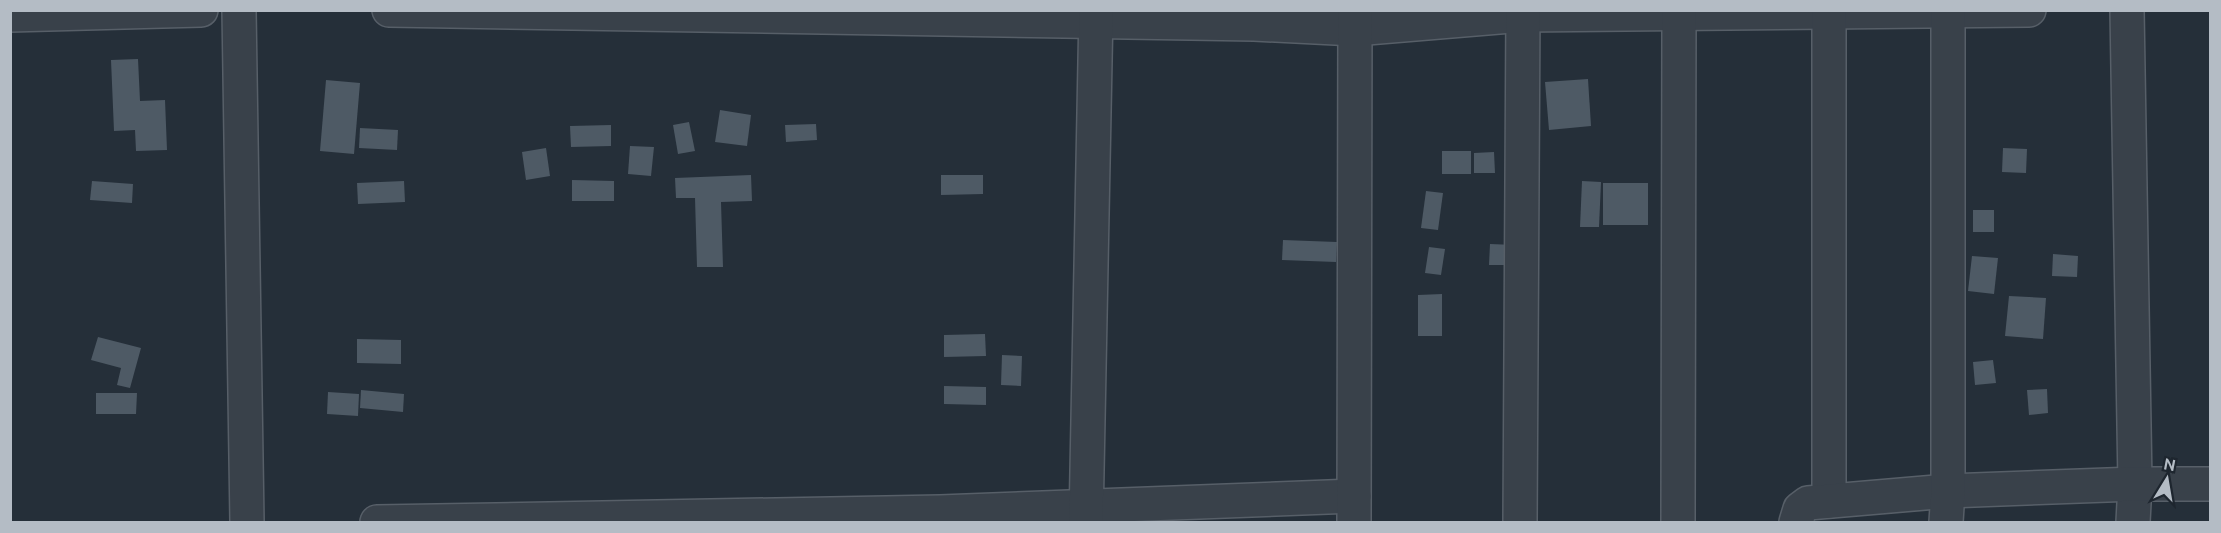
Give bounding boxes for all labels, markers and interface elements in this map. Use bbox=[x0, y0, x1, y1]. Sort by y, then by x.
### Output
north arrow bbox=[2137, 449, 2197, 509]
text: N bbox=[2162, 454, 2177, 474]

